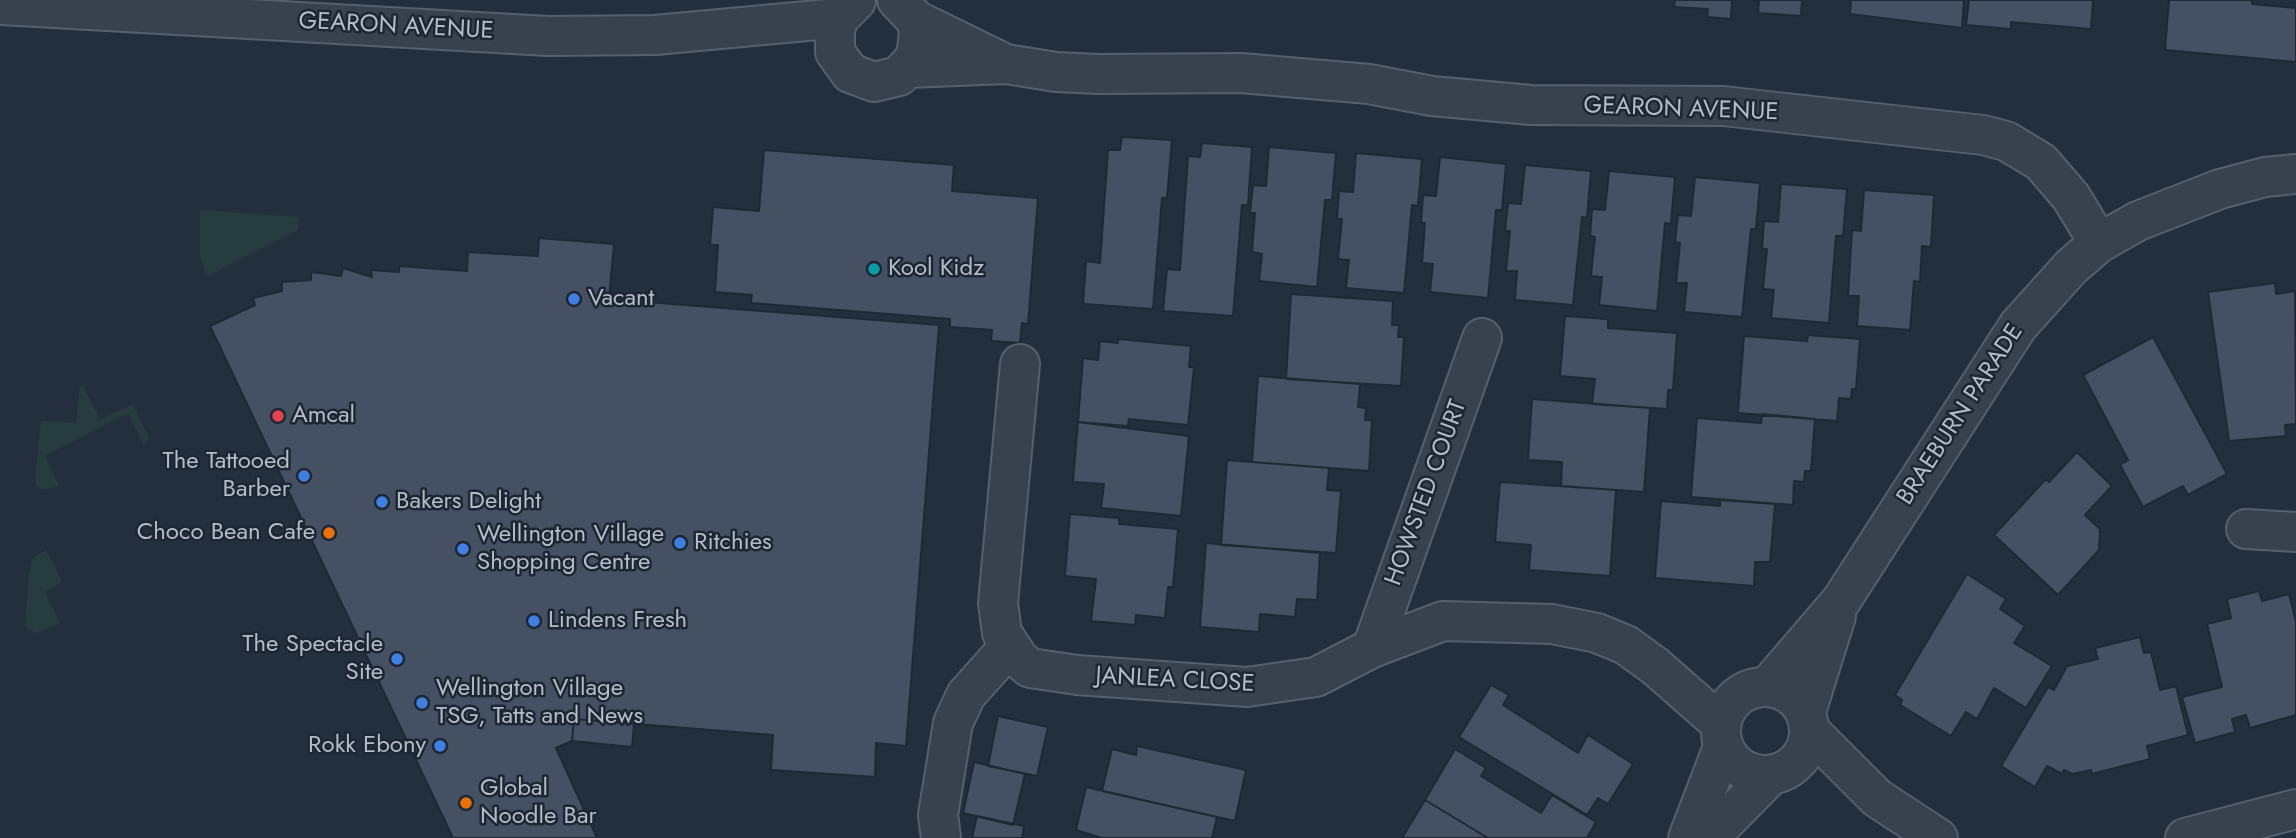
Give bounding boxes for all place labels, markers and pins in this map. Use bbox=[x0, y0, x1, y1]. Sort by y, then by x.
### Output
place label: Kool Kidz bbox=[888, 255, 984, 283]
marker: Kool Kidz bbox=[866, 261, 882, 277]
place label: Vacant bbox=[588, 285, 654, 313]
marker: Vacant bbox=[566, 291, 582, 307]
place label: Amcal bbox=[292, 402, 355, 430]
marker: Amcal bbox=[270, 408, 286, 424]
place label: The Tattooed Barber bbox=[163, 448, 290, 504]
marker: The Tattooed Barber bbox=[296, 468, 312, 484]
place label: Bakers Delight bbox=[396, 488, 541, 516]
marker: Bakers Delight bbox=[374, 494, 390, 510]
place label: Choco Bean Cafe bbox=[137, 519, 315, 547]
place label: Wellington Village Shopping Centre bbox=[477, 521, 664, 577]
marker: Choco Bean Cafe bbox=[321, 525, 337, 541]
place label: Ritchies bbox=[694, 529, 772, 557]
marker: Ritchies bbox=[672, 535, 688, 551]
marker: Wellington Village Shopping Centre bbox=[455, 541, 471, 557]
place label: Lindens Fresh bbox=[548, 607, 687, 635]
marker: Lindens Fresh bbox=[526, 613, 542, 629]
place label: The Spectacle Site bbox=[242, 631, 383, 687]
marker: The Spectacle Site bbox=[389, 651, 405, 667]
place label: Wellington Village TSG, Tatts and News bbox=[436, 675, 643, 731]
marker: Wellington Village TSG, Tatts and News bbox=[414, 695, 430, 711]
place label: Rokk Ebony bbox=[308, 732, 426, 760]
marker: Rokk Ebony bbox=[432, 738, 448, 754]
place label: Global Noodle Bar bbox=[480, 775, 597, 831]
marker: Global Noodle Bar bbox=[458, 795, 474, 811]

